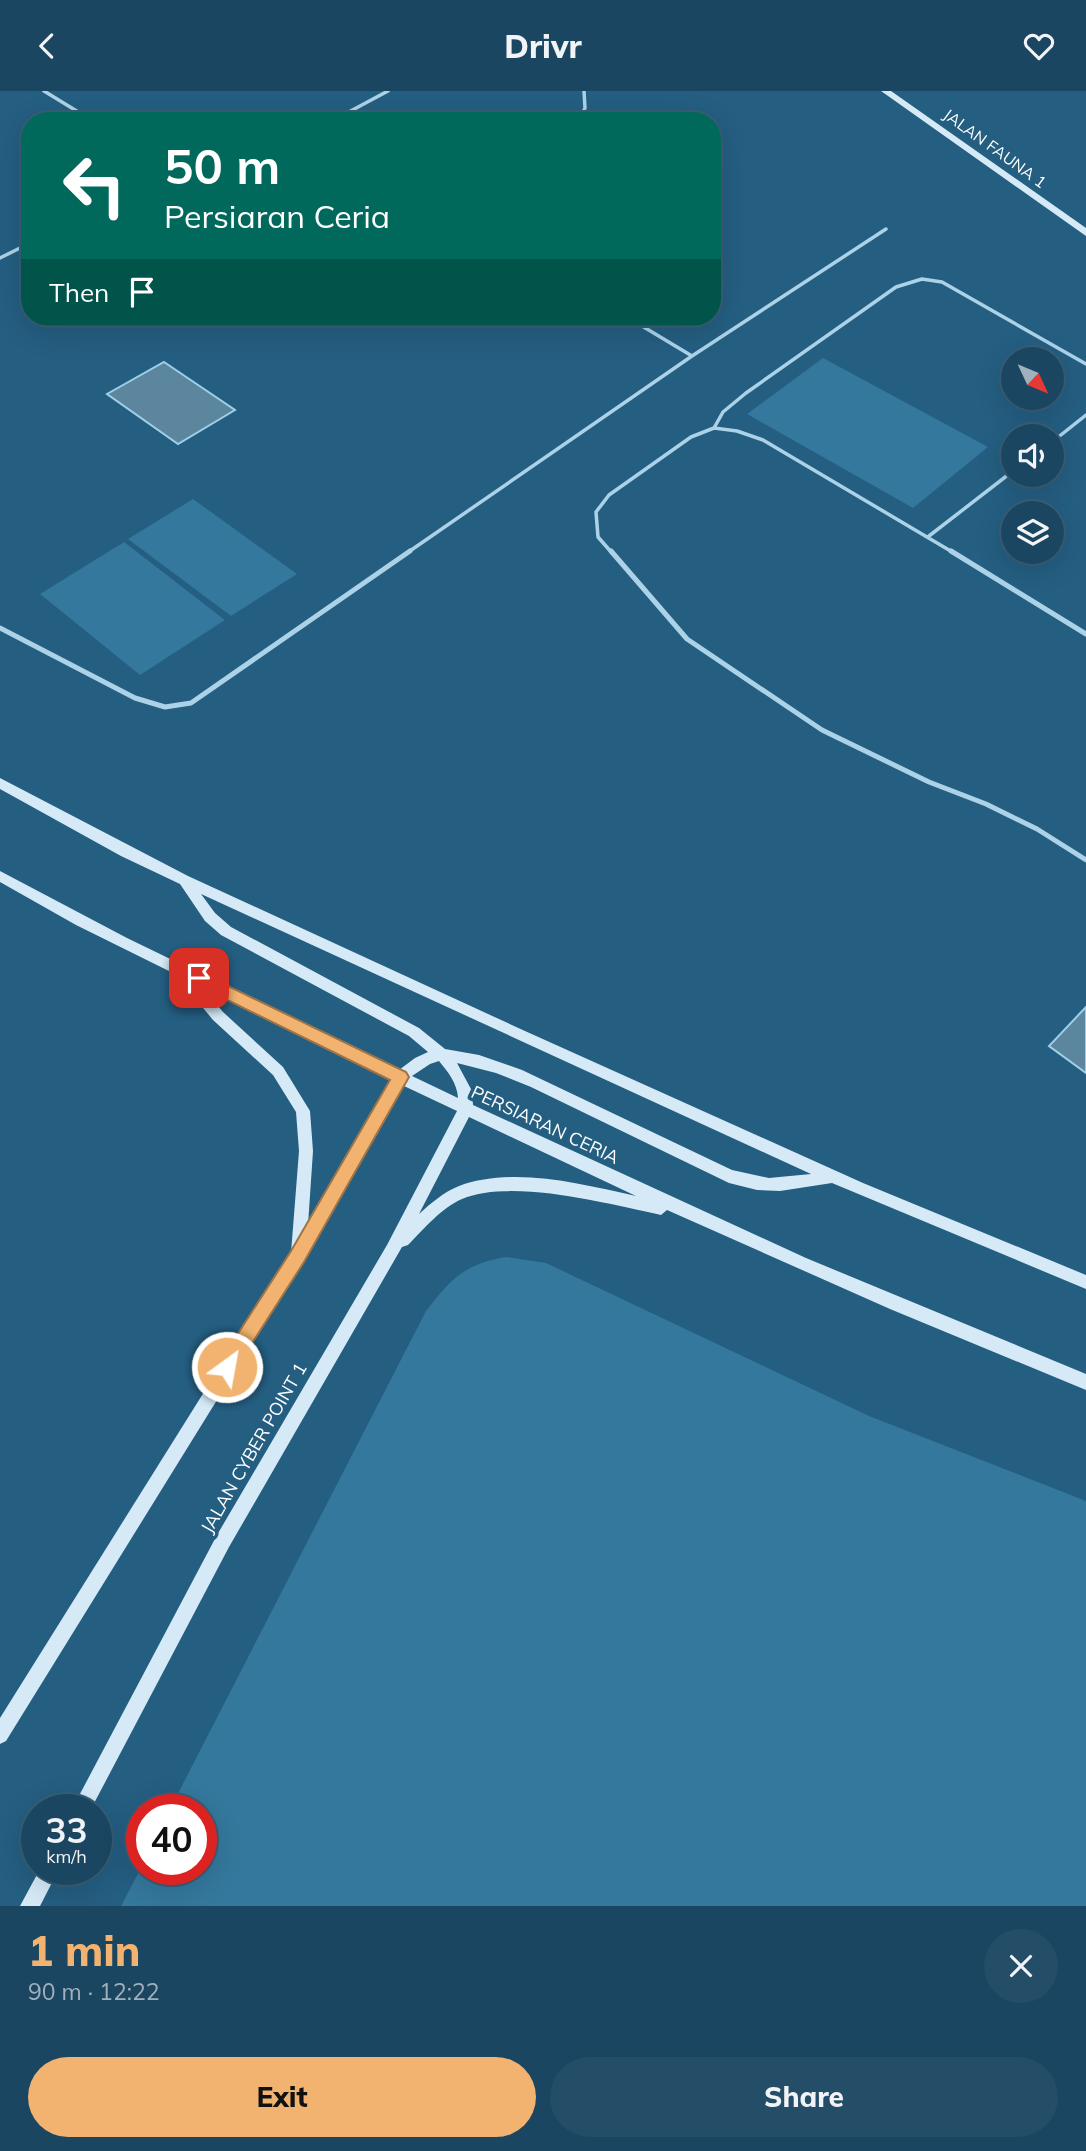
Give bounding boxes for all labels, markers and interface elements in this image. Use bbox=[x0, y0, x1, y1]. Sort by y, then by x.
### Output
text: Drivr bbox=[504, 26, 582, 66]
icon: back bbox=[28, 27, 66, 65]
icon: heart bbox=[1020, 27, 1058, 65]
street label: JALAN FAUNA 1 bbox=[940, 104, 1050, 192]
text: 50 m bbox=[164, 135, 280, 196]
icon: left bbox=[49, 140, 140, 231]
text: Persiaran Ceria bbox=[164, 196, 390, 236]
icon: arrive bbox=[123, 273, 161, 311]
text: Then bbox=[49, 276, 109, 309]
north arrow bbox=[1001, 347, 1064, 409]
map controls bbox=[1001, 347, 1064, 564]
button: sound bbox=[1001, 424, 1064, 487]
button: layers bbox=[1001, 501, 1064, 564]
pin bbox=[169, 948, 229, 1008]
icon: arrive bbox=[180, 959, 218, 997]
street label: PERSIARAN CERIA bbox=[468, 1080, 623, 1169]
position arrow bbox=[190, 1330, 264, 1404]
street label: JALAN CYBER POINT 1 bbox=[195, 1358, 312, 1537]
speed limit sign: 40 bbox=[126, 1794, 217, 1885]
text: 33 bbox=[45, 1808, 88, 1852]
text: km/h bbox=[46, 1845, 87, 1868]
text: 1 min bbox=[28, 1924, 141, 1977]
button: close bbox=[984, 1929, 1058, 2003]
text: 90 m · 12:22 bbox=[28, 1977, 160, 2006]
button: Exit bbox=[28, 2057, 536, 2137]
button: Share bbox=[550, 2057, 1058, 2137]

